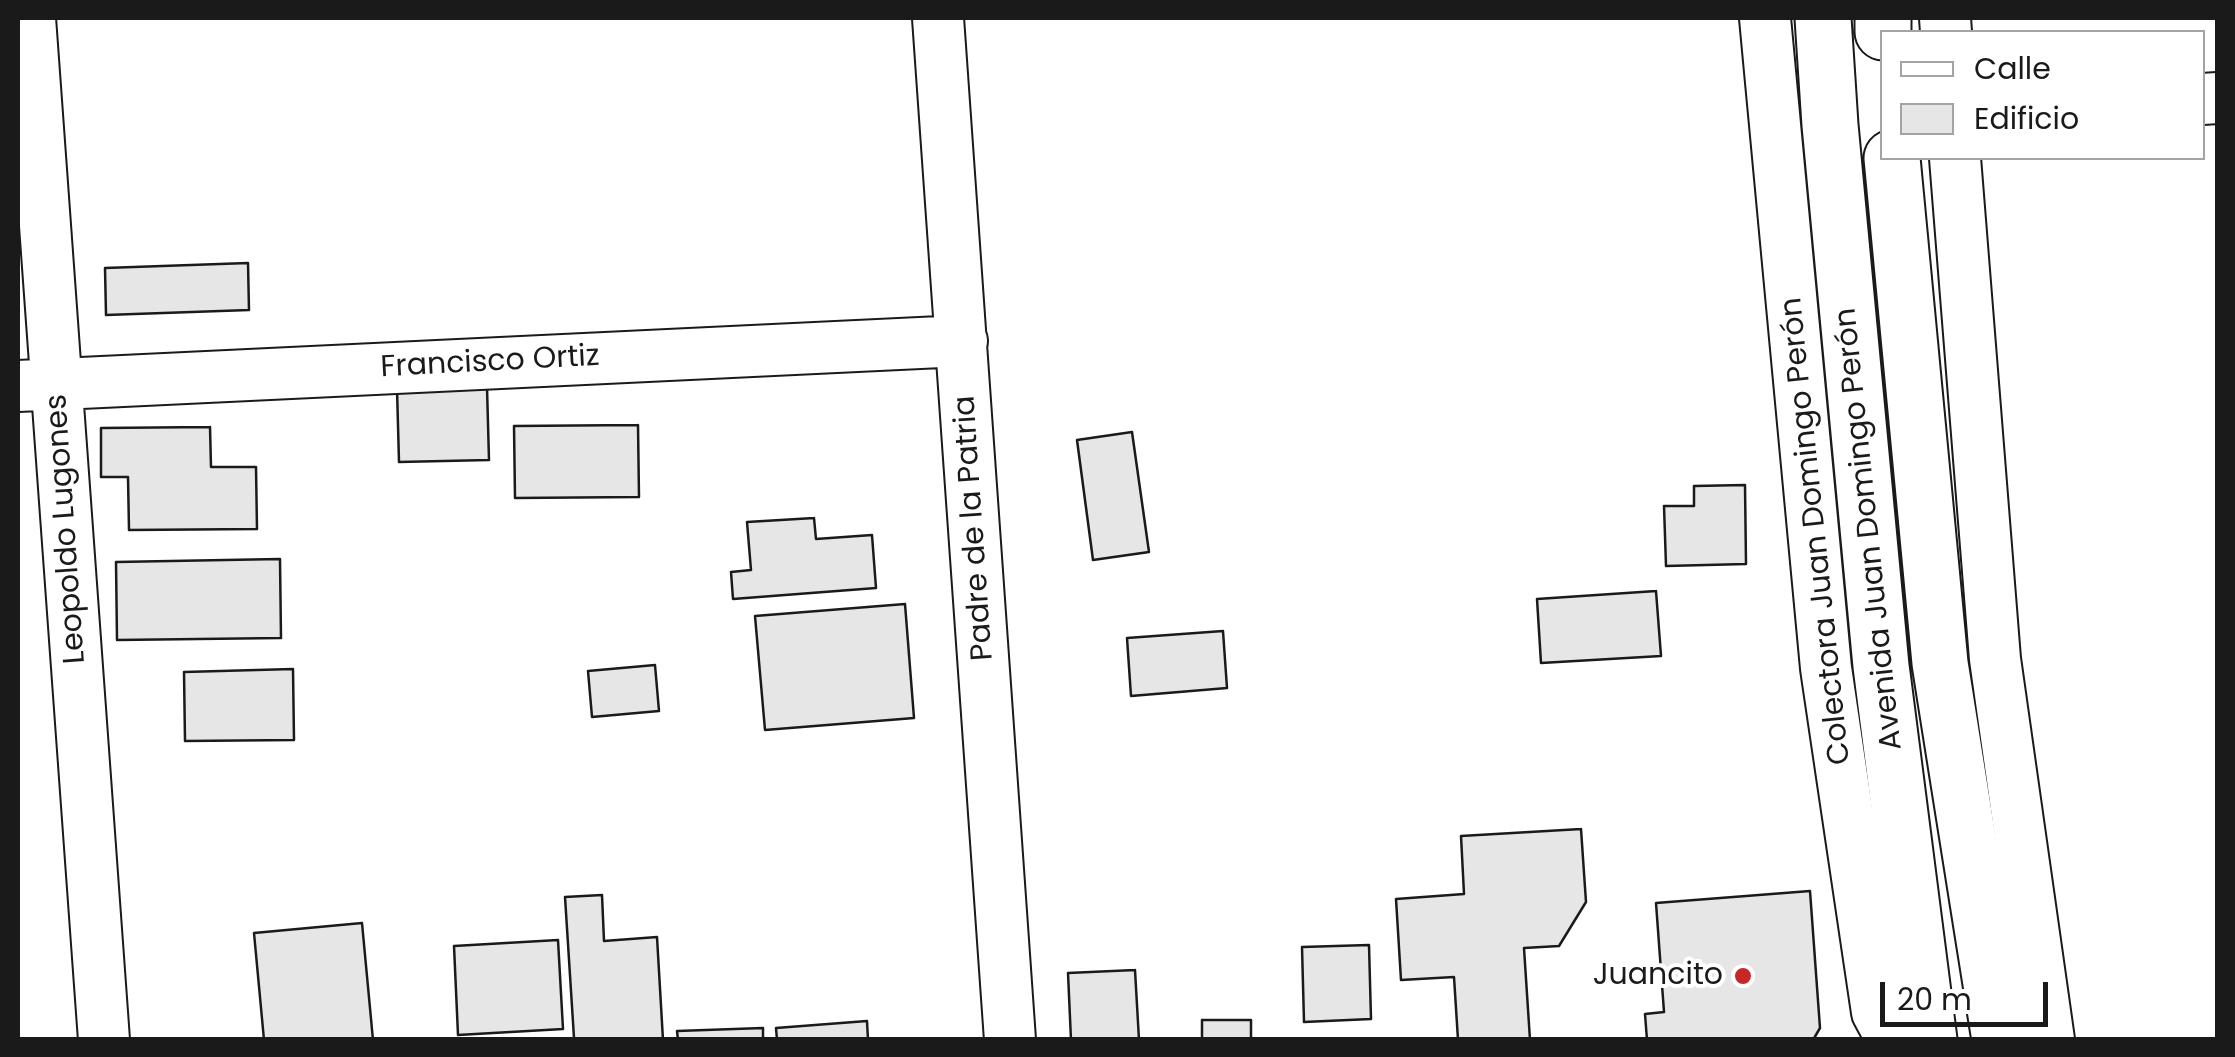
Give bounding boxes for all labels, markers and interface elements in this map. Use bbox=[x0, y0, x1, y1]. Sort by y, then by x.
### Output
legend bbox=[1880, 30, 2205, 160]
text: Calle bbox=[1974, 47, 2051, 90]
text: Edificio bbox=[1974, 97, 2079, 140]
street label: Colectora Juan Domingo Perón bbox=[1775, 296, 1859, 766]
street label: Avenida Juan Domingo Perón bbox=[1829, 306, 1911, 752]
street label: Francisco Ortiz bbox=[380, 339, 600, 387]
street label: Leopoldo Lugones bbox=[40, 393, 94, 665]
street label: Padre de la Patria bbox=[948, 394, 1002, 662]
place label: Juancito bbox=[1593, 958, 1723, 994]
scale bar bbox=[1885, 962, 2052, 1024]
marker: Juancito bbox=[1732, 965, 1754, 987]
text: 20 m bbox=[1897, 978, 1972, 1021]

